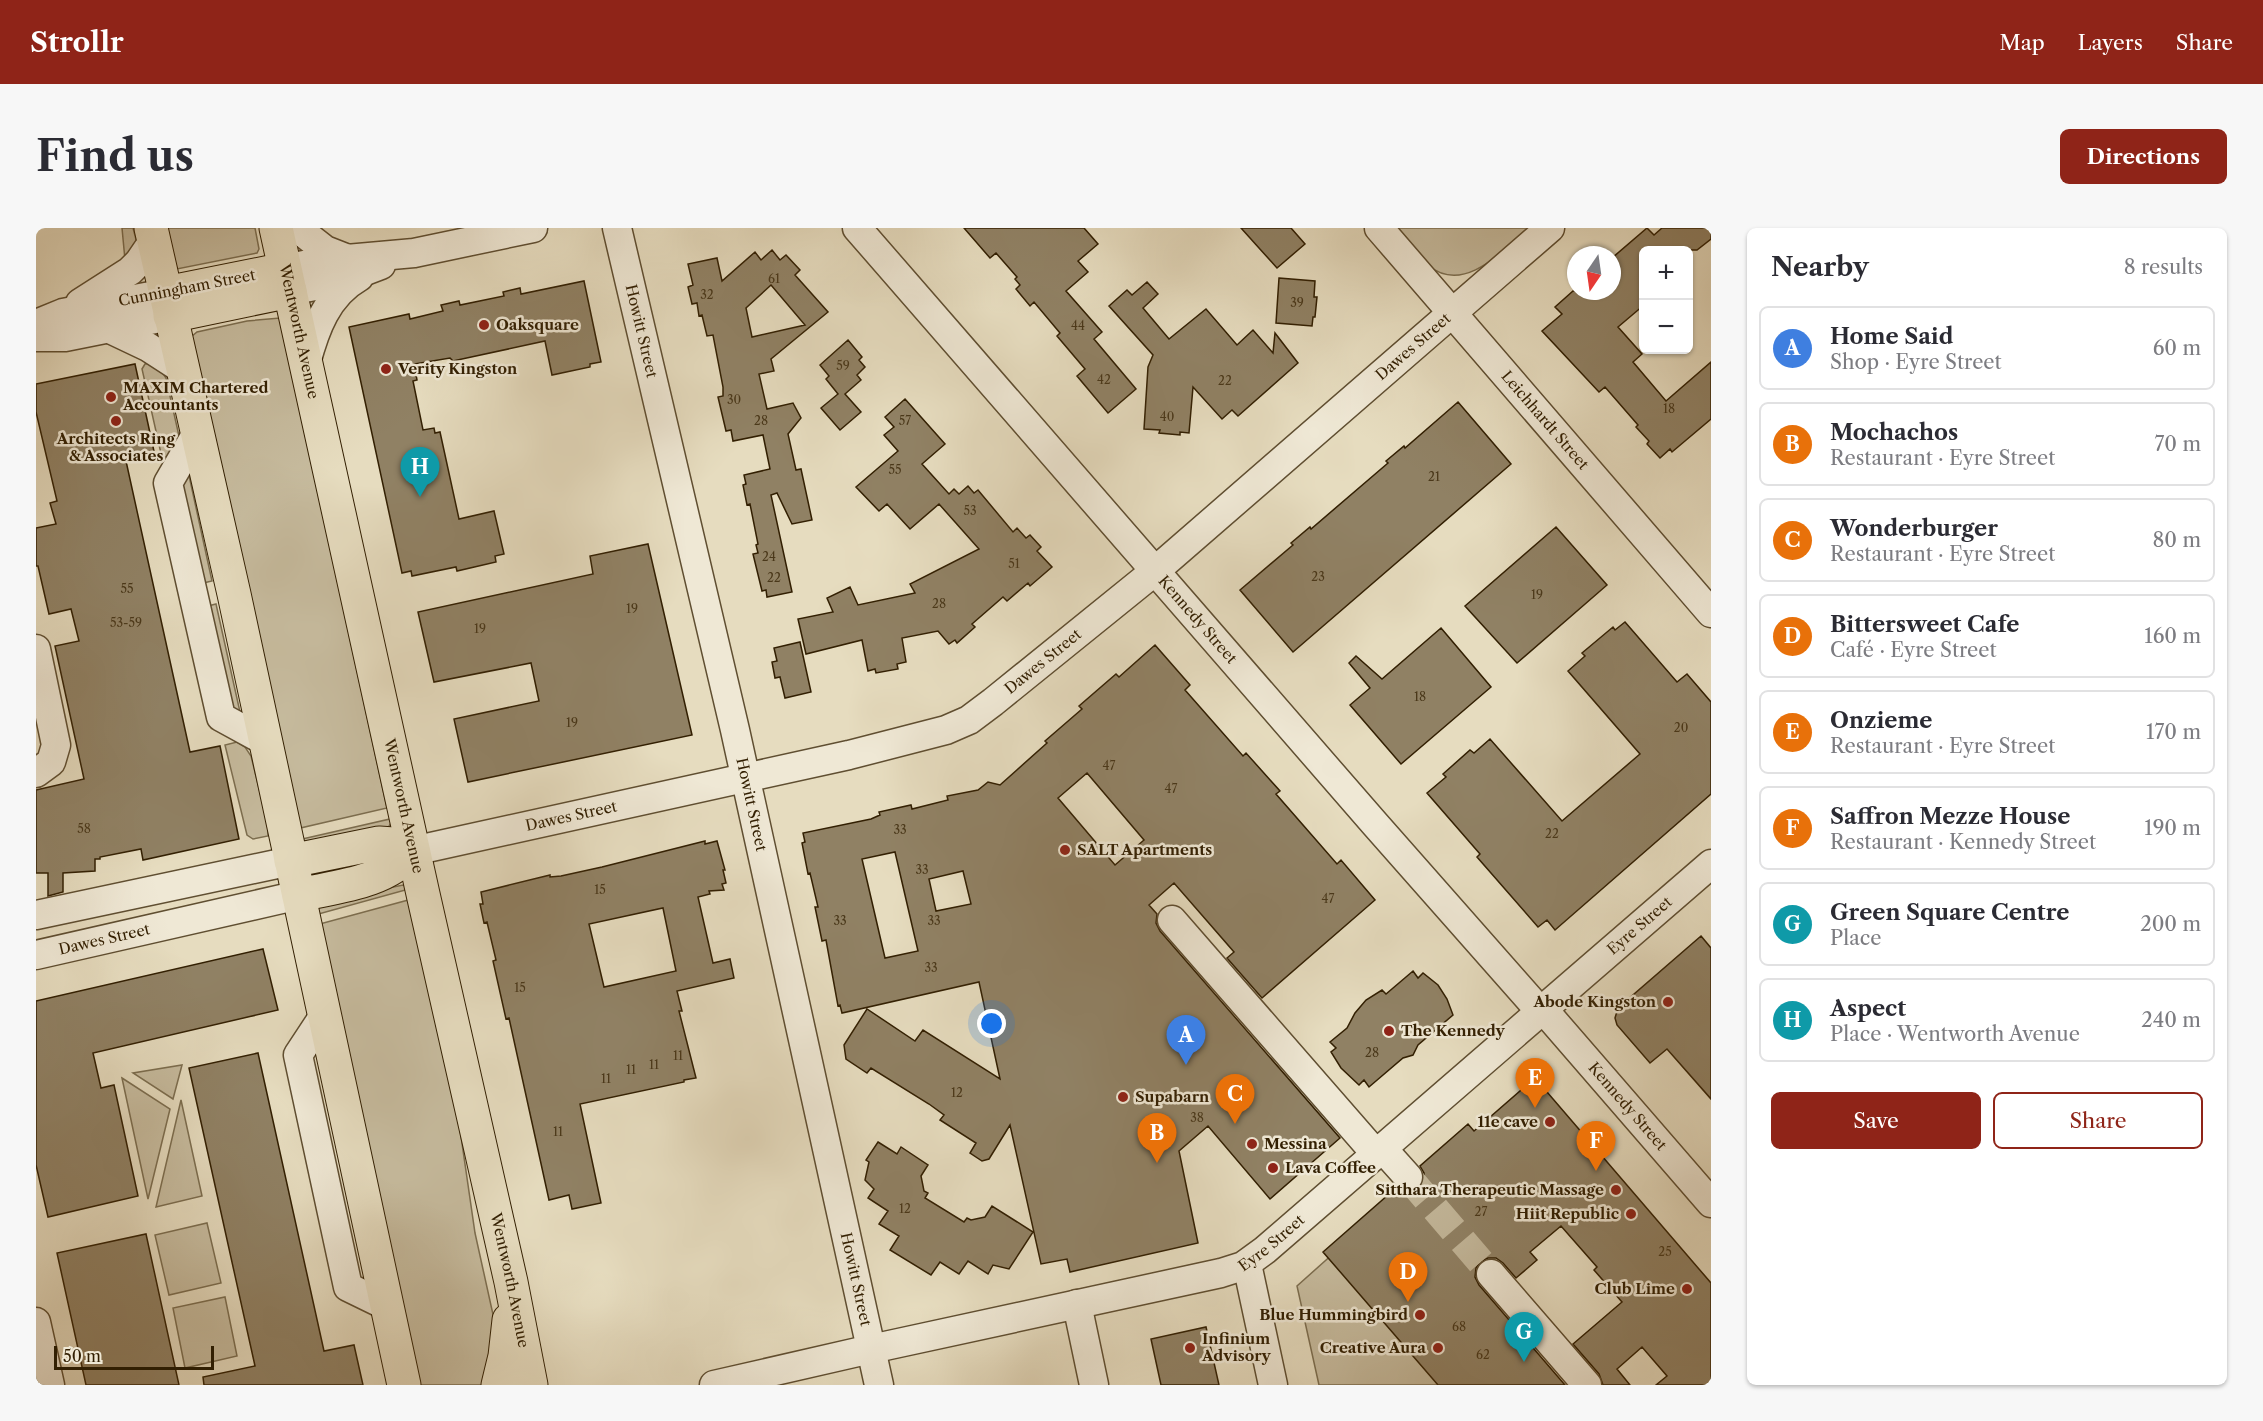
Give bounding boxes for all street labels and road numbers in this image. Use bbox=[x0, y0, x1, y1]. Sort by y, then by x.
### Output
street label: Wentworth Avenue bbox=[275, 261, 323, 400]
street label: Cunningham Street bbox=[117, 265, 258, 310]
street label: Howitt Street bbox=[622, 282, 662, 380]
street label: Dawes Street bbox=[1371, 308, 1455, 384]
street label: Leichhardt Street bbox=[1497, 367, 1594, 474]
street label: Kennedy Street bbox=[1154, 572, 1242, 668]
street label: Dawes Street bbox=[1000, 624, 1085, 698]
street label: Wentworth Avenue bbox=[380, 736, 428, 875]
street label: Howitt Street bbox=[732, 756, 772, 854]
street label: Dawes Street bbox=[524, 796, 619, 835]
street label: Eyre Street bbox=[1603, 892, 1676, 959]
street label: Dawes Street bbox=[57, 919, 152, 959]
street label: Kennedy Street bbox=[1585, 1058, 1672, 1155]
street label: Wentworth Avenue bbox=[486, 1210, 534, 1349]
street label: Eyre Street bbox=[1235, 1210, 1309, 1275]
street label: Howitt Street bbox=[837, 1230, 876, 1328]

